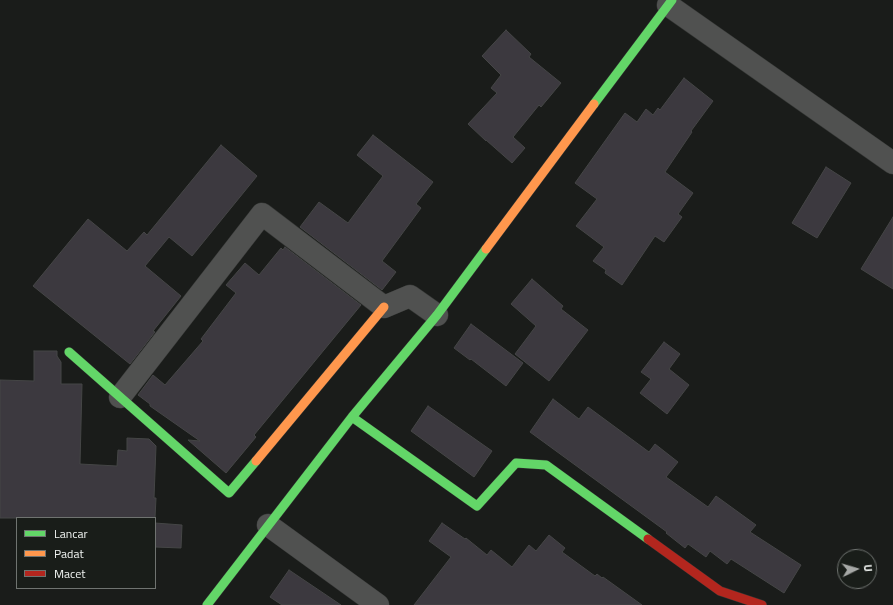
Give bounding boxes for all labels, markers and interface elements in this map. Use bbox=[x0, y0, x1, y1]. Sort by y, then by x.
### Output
legend bbox=[16, 517, 156, 589]
text: Lancar bbox=[54, 524, 88, 543]
text: Padat bbox=[54, 544, 84, 563]
north arrow bbox=[837, 549, 877, 589]
text: Macet bbox=[54, 564, 86, 583]
text: U bbox=[860, 564, 876, 572]

